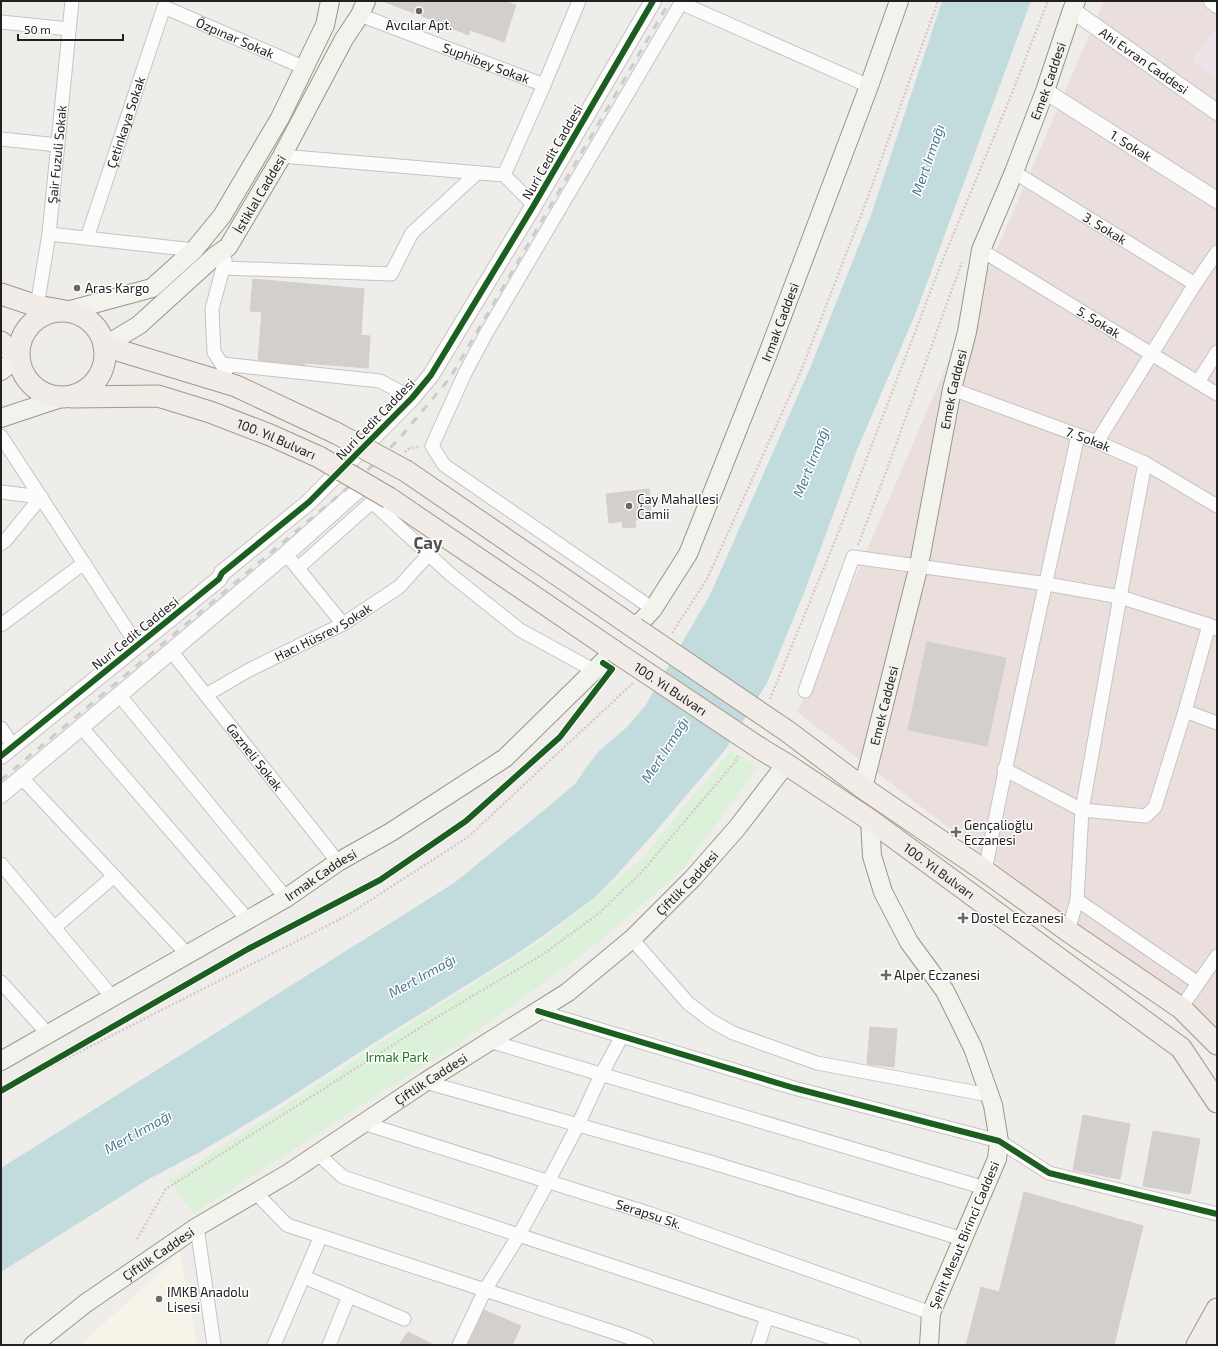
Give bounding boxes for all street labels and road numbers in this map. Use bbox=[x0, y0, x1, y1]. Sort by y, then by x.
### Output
street label: Özpınar Sokak bbox=[194, 14, 277, 62]
street label: Ahi Evran Caddesi bbox=[1096, 24, 1192, 97]
street label: Suphibey Sokak bbox=[440, 39, 532, 87]
street label: Emek Caddesi bbox=[1027, 40, 1069, 122]
street label: Çetinkaya Sokak bbox=[103, 74, 148, 171]
street label: Nuri Cedit Caddesi bbox=[518, 102, 586, 202]
street label: Şair Fuzuli Sokak bbox=[44, 104, 70, 204]
street label: 1. Sokak bbox=[1107, 126, 1155, 165]
street label: İstiklal Caddesi bbox=[230, 152, 289, 236]
street label: 3. Sokak bbox=[1080, 209, 1130, 248]
street label: Irmak Caddesi bbox=[758, 280, 802, 364]
street label: 5. Sokak bbox=[1074, 303, 1124, 341]
street label: Emek Caddesi bbox=[937, 348, 970, 430]
street label: Nuri Cedit Caddesi bbox=[332, 375, 418, 463]
street label: 100. Yıl Bulvarı bbox=[235, 415, 318, 463]
street label: 7. Sokak bbox=[1063, 423, 1113, 455]
street label: Nuri Cedit Caddesi bbox=[88, 593, 182, 673]
street label: Hacı Hüsrev Sokak bbox=[272, 599, 375, 664]
street label: 100. Yıl Bulvarı bbox=[631, 659, 710, 719]
street label: Emek Caddesi bbox=[866, 664, 901, 747]
street label: Gazneli Sokak bbox=[223, 720, 287, 794]
street label: 100. Yıl Bulvarı bbox=[901, 839, 978, 902]
street label: Irmak Caddesi bbox=[282, 845, 359, 904]
street label: Çiftlik Caddesi bbox=[652, 847, 721, 919]
street label: Çiftlik Caddesi bbox=[391, 1050, 470, 1109]
street label: Şehit Mesut Birinci Caddesi bbox=[926, 1159, 1003, 1312]
street label: Serapsu Sk. bbox=[614, 1196, 684, 1232]
street label: Çiftlik Caddesi bbox=[119, 1223, 197, 1285]

